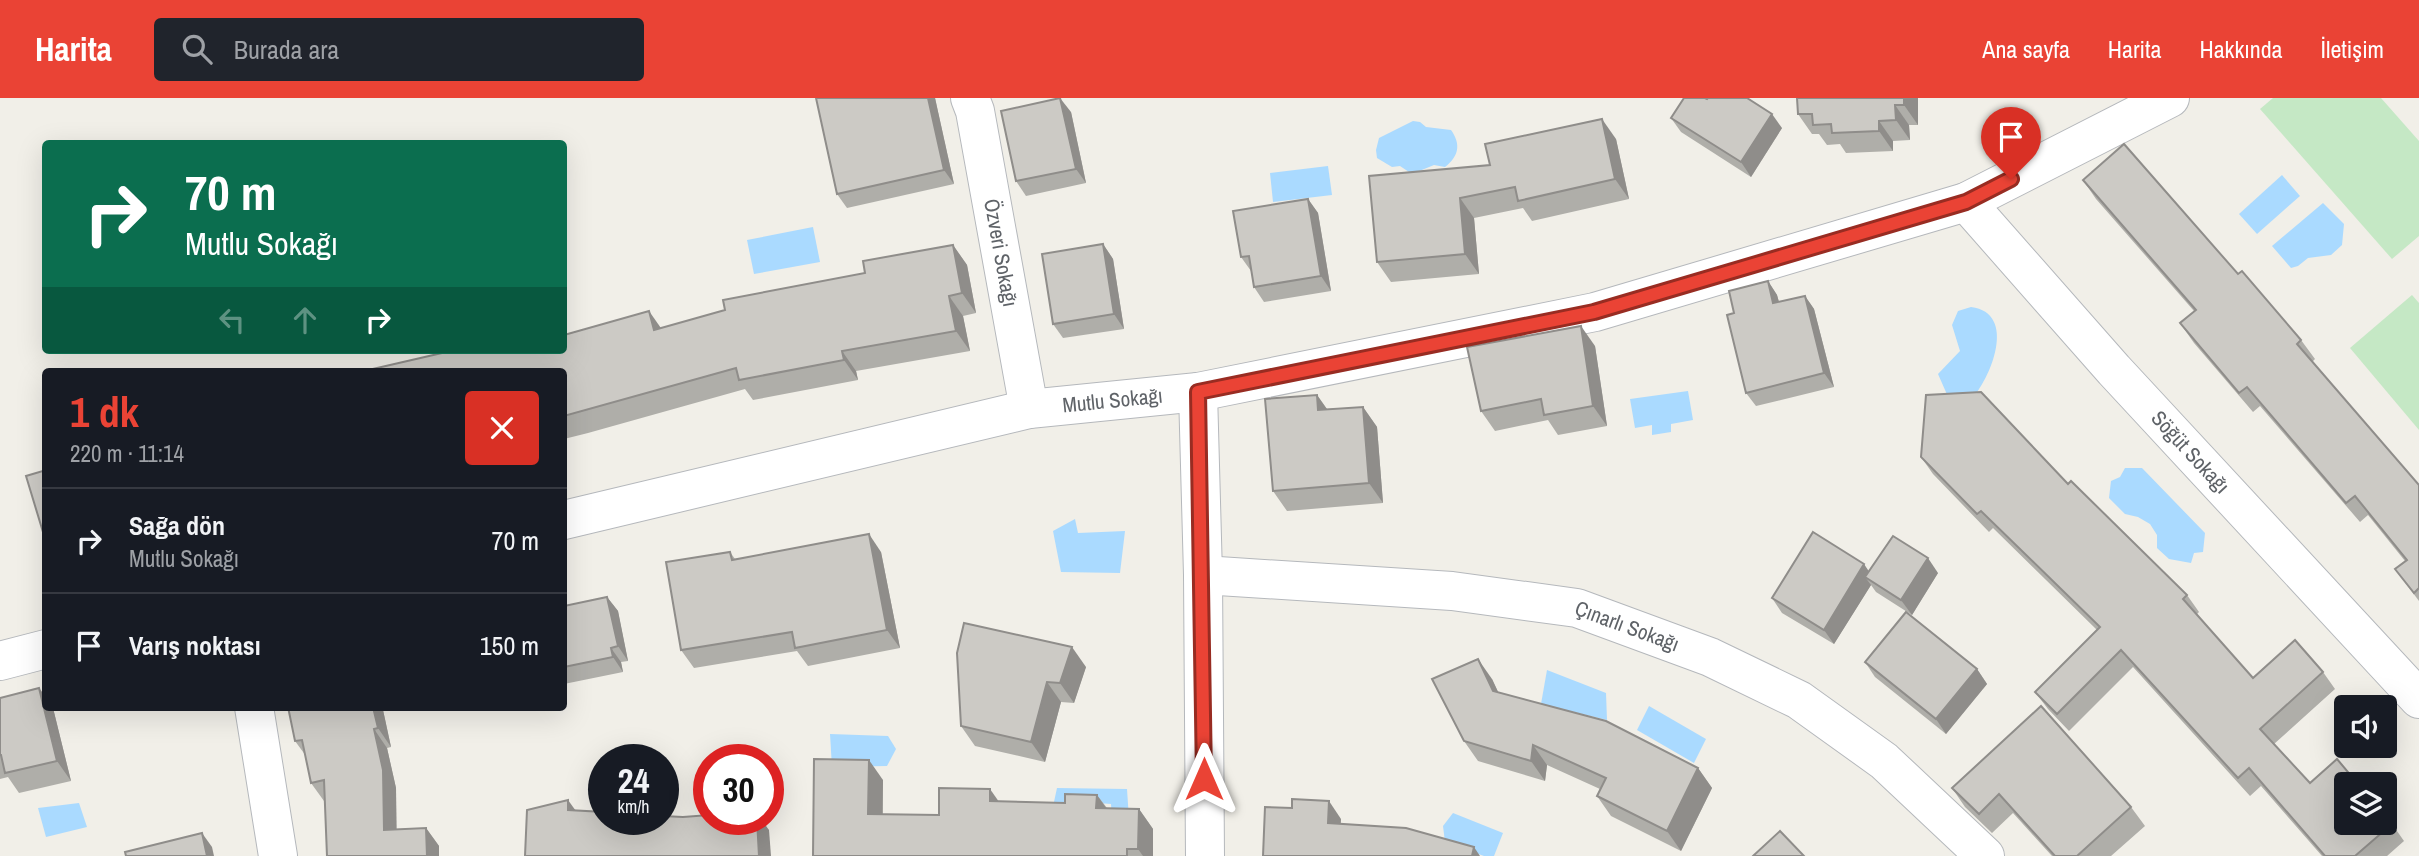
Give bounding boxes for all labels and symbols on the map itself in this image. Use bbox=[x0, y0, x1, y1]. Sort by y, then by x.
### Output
pin bbox=[1981, 107, 2041, 179]
street label: Özveri Sokağı bbox=[977, 196, 1025, 309]
street label: Mutlu Sokağı bbox=[1061, 381, 1164, 420]
street label: Söğüt Sokağı bbox=[2145, 404, 2236, 500]
street label: Çınarlı Sokağı bbox=[1571, 593, 1683, 658]
position arrow bbox=[1167, 742, 1241, 816]
speed limit sign: 30 bbox=[693, 744, 784, 835]

